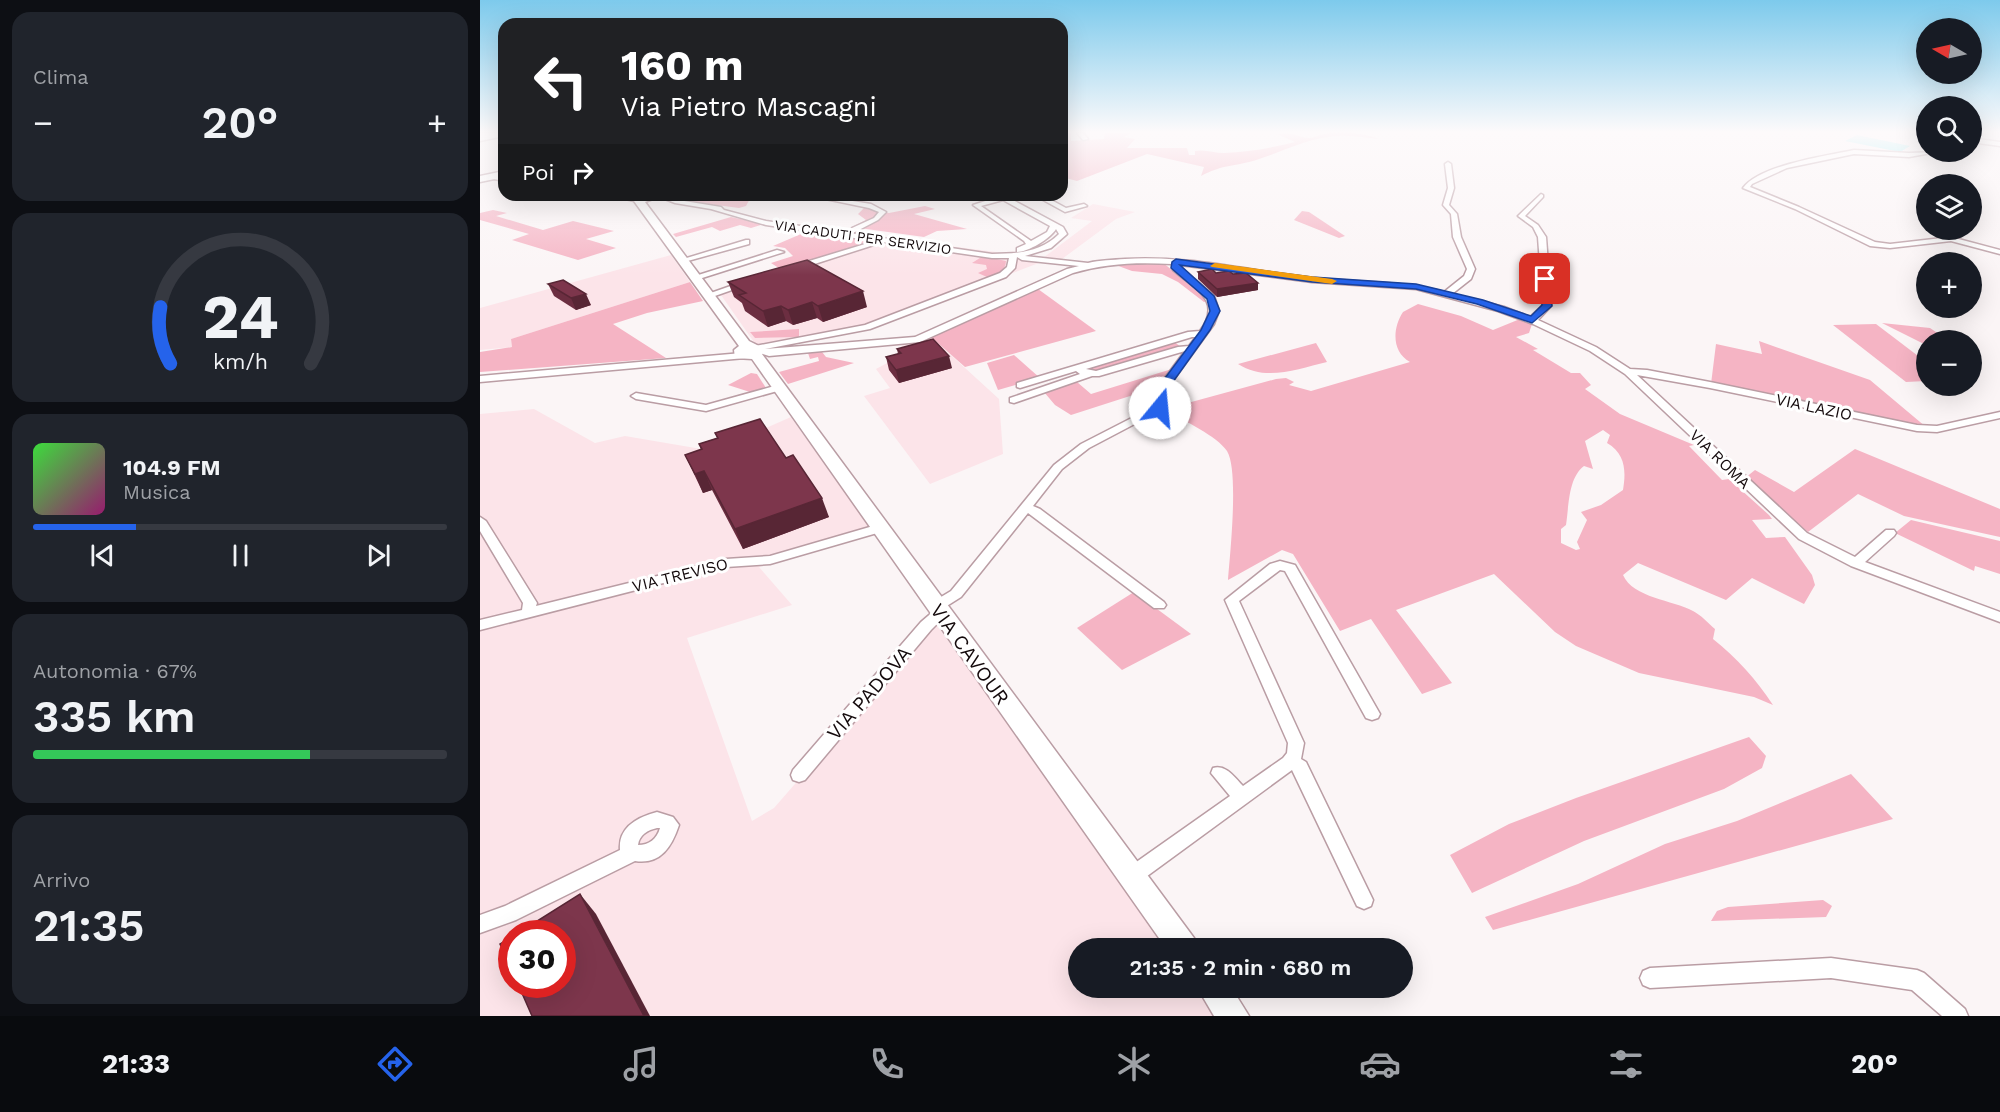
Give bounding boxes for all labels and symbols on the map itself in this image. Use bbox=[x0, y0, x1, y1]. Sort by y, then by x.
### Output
north arrow bbox=[1916, 18, 1982, 84]
street label: VIA CADUTI PER SERVIZIO bbox=[774, 217, 952, 257]
pin bbox=[1519, 253, 1570, 304]
position arrow bbox=[1128, 376, 1192, 440]
street label: VIA LAZIO bbox=[1774, 390, 1854, 424]
street label: VIA ROMA bbox=[1686, 425, 1755, 493]
street label: VIA TREVISO bbox=[630, 554, 730, 596]
street label: VIA CAVOUR bbox=[925, 599, 1015, 709]
street label: VIA PADOVA bbox=[822, 641, 916, 745]
speed limit sign: 30 bbox=[498, 920, 576, 998]

